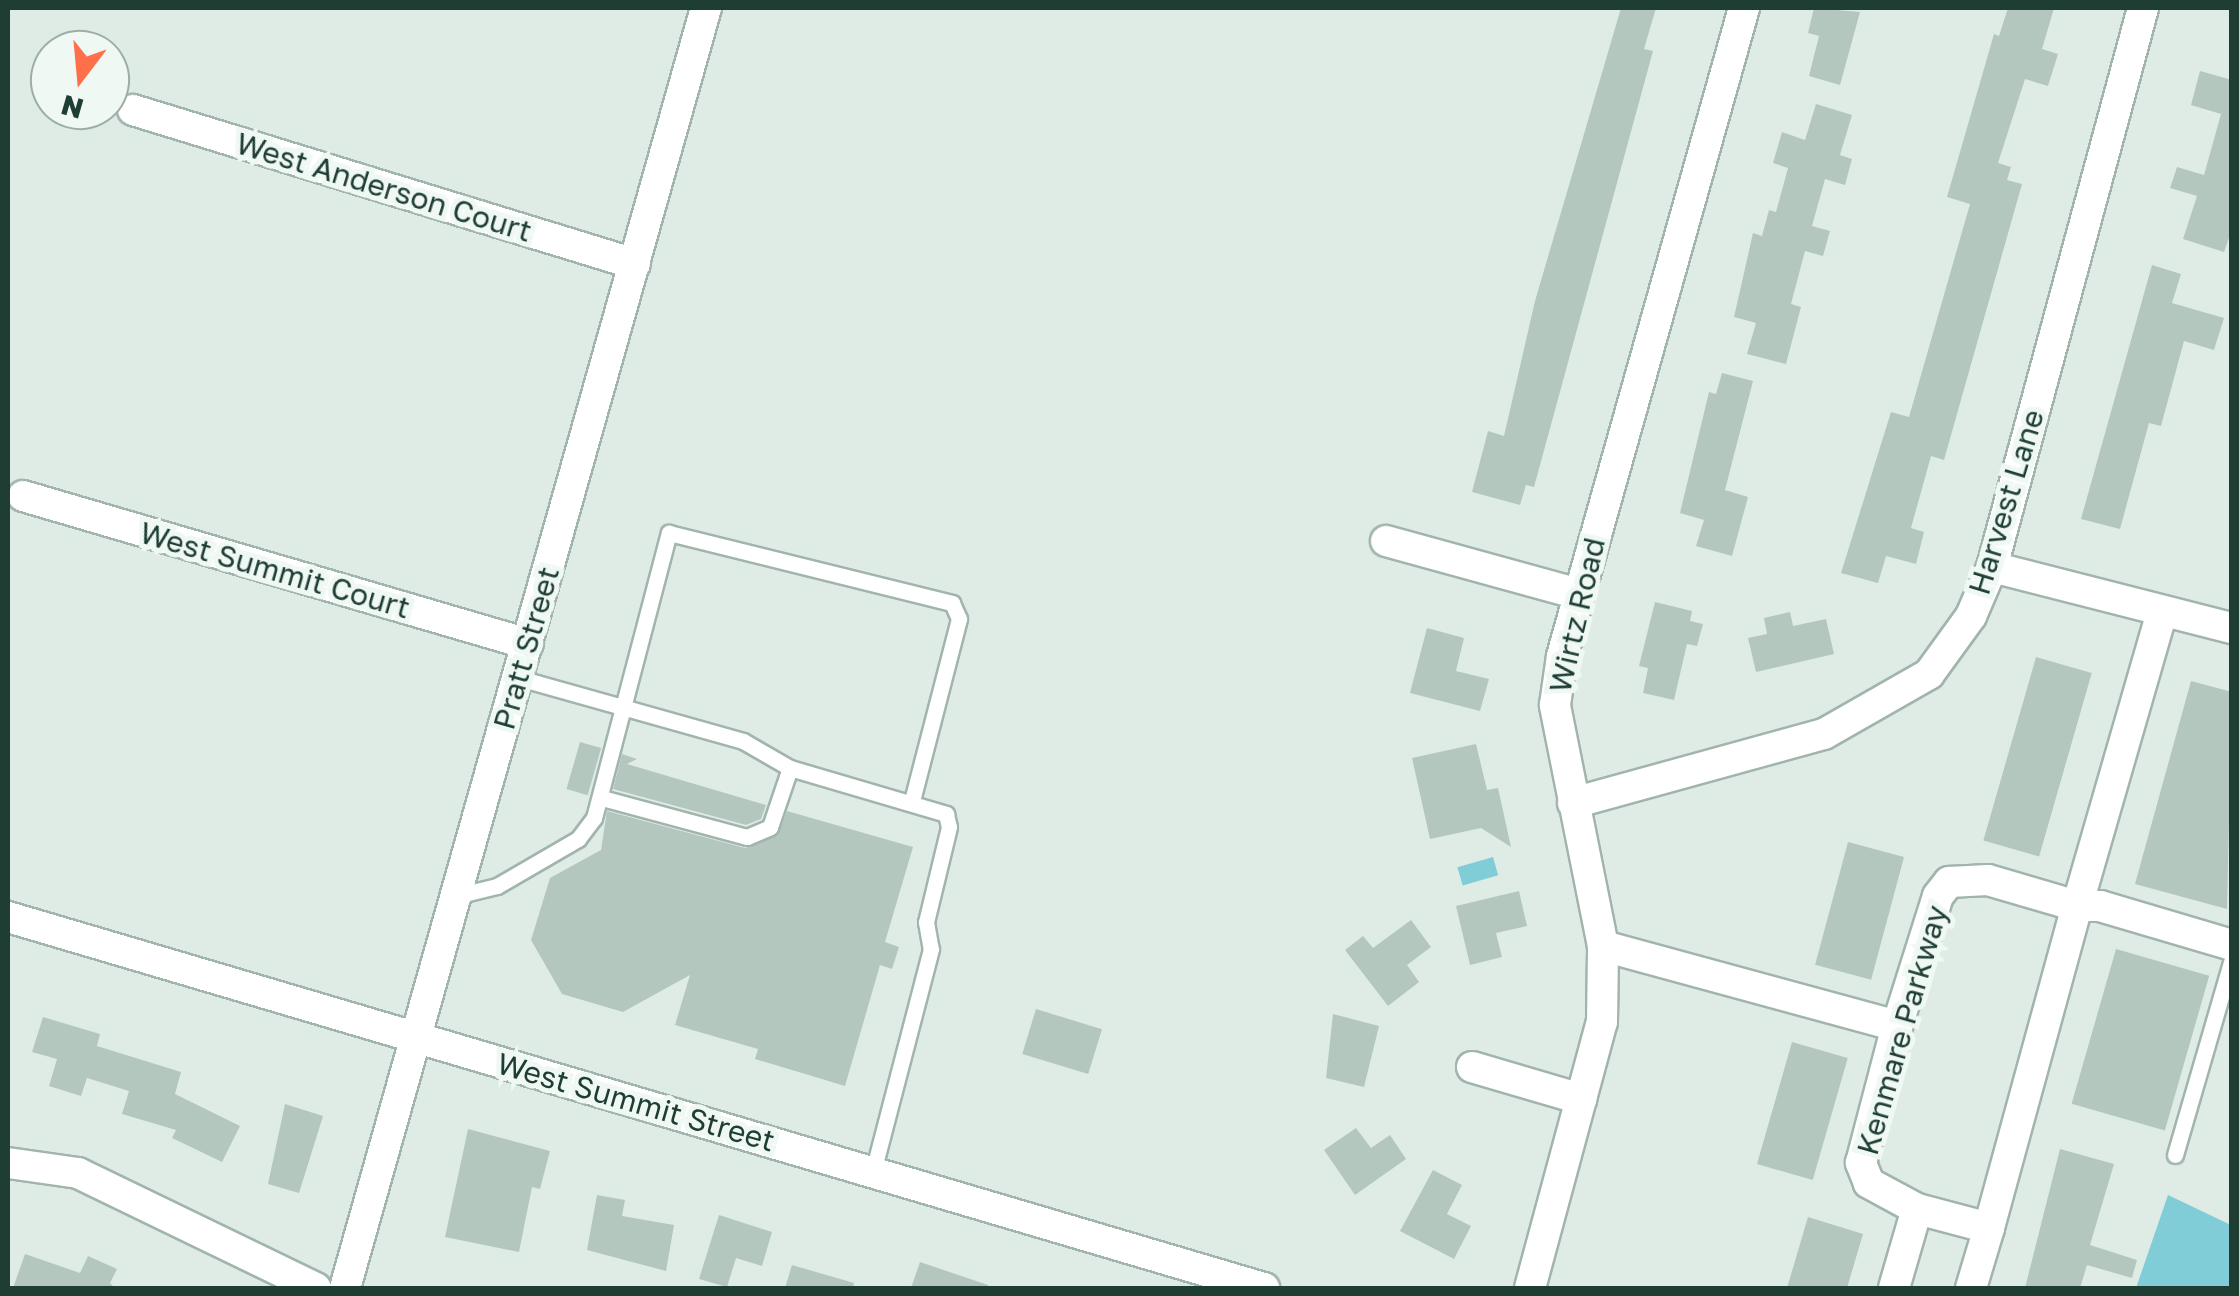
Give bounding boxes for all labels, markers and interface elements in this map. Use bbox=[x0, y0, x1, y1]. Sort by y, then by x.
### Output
north arrow bbox=[30, 30, 130, 130]
text: N bbox=[57, 89, 87, 126]
street label: West Anderson Court bbox=[232, 125, 536, 249]
street label: Harvest Lane bbox=[1961, 405, 2051, 599]
street label: West Summit Court bbox=[136, 514, 414, 626]
street label: Wirtz Road bbox=[1542, 534, 1612, 696]
street label: Pratt Street bbox=[486, 562, 566, 734]
street label: Kenmare Parkway bbox=[1849, 901, 1955, 1159]
street label: West Summit Street bbox=[493, 1045, 779, 1159]

